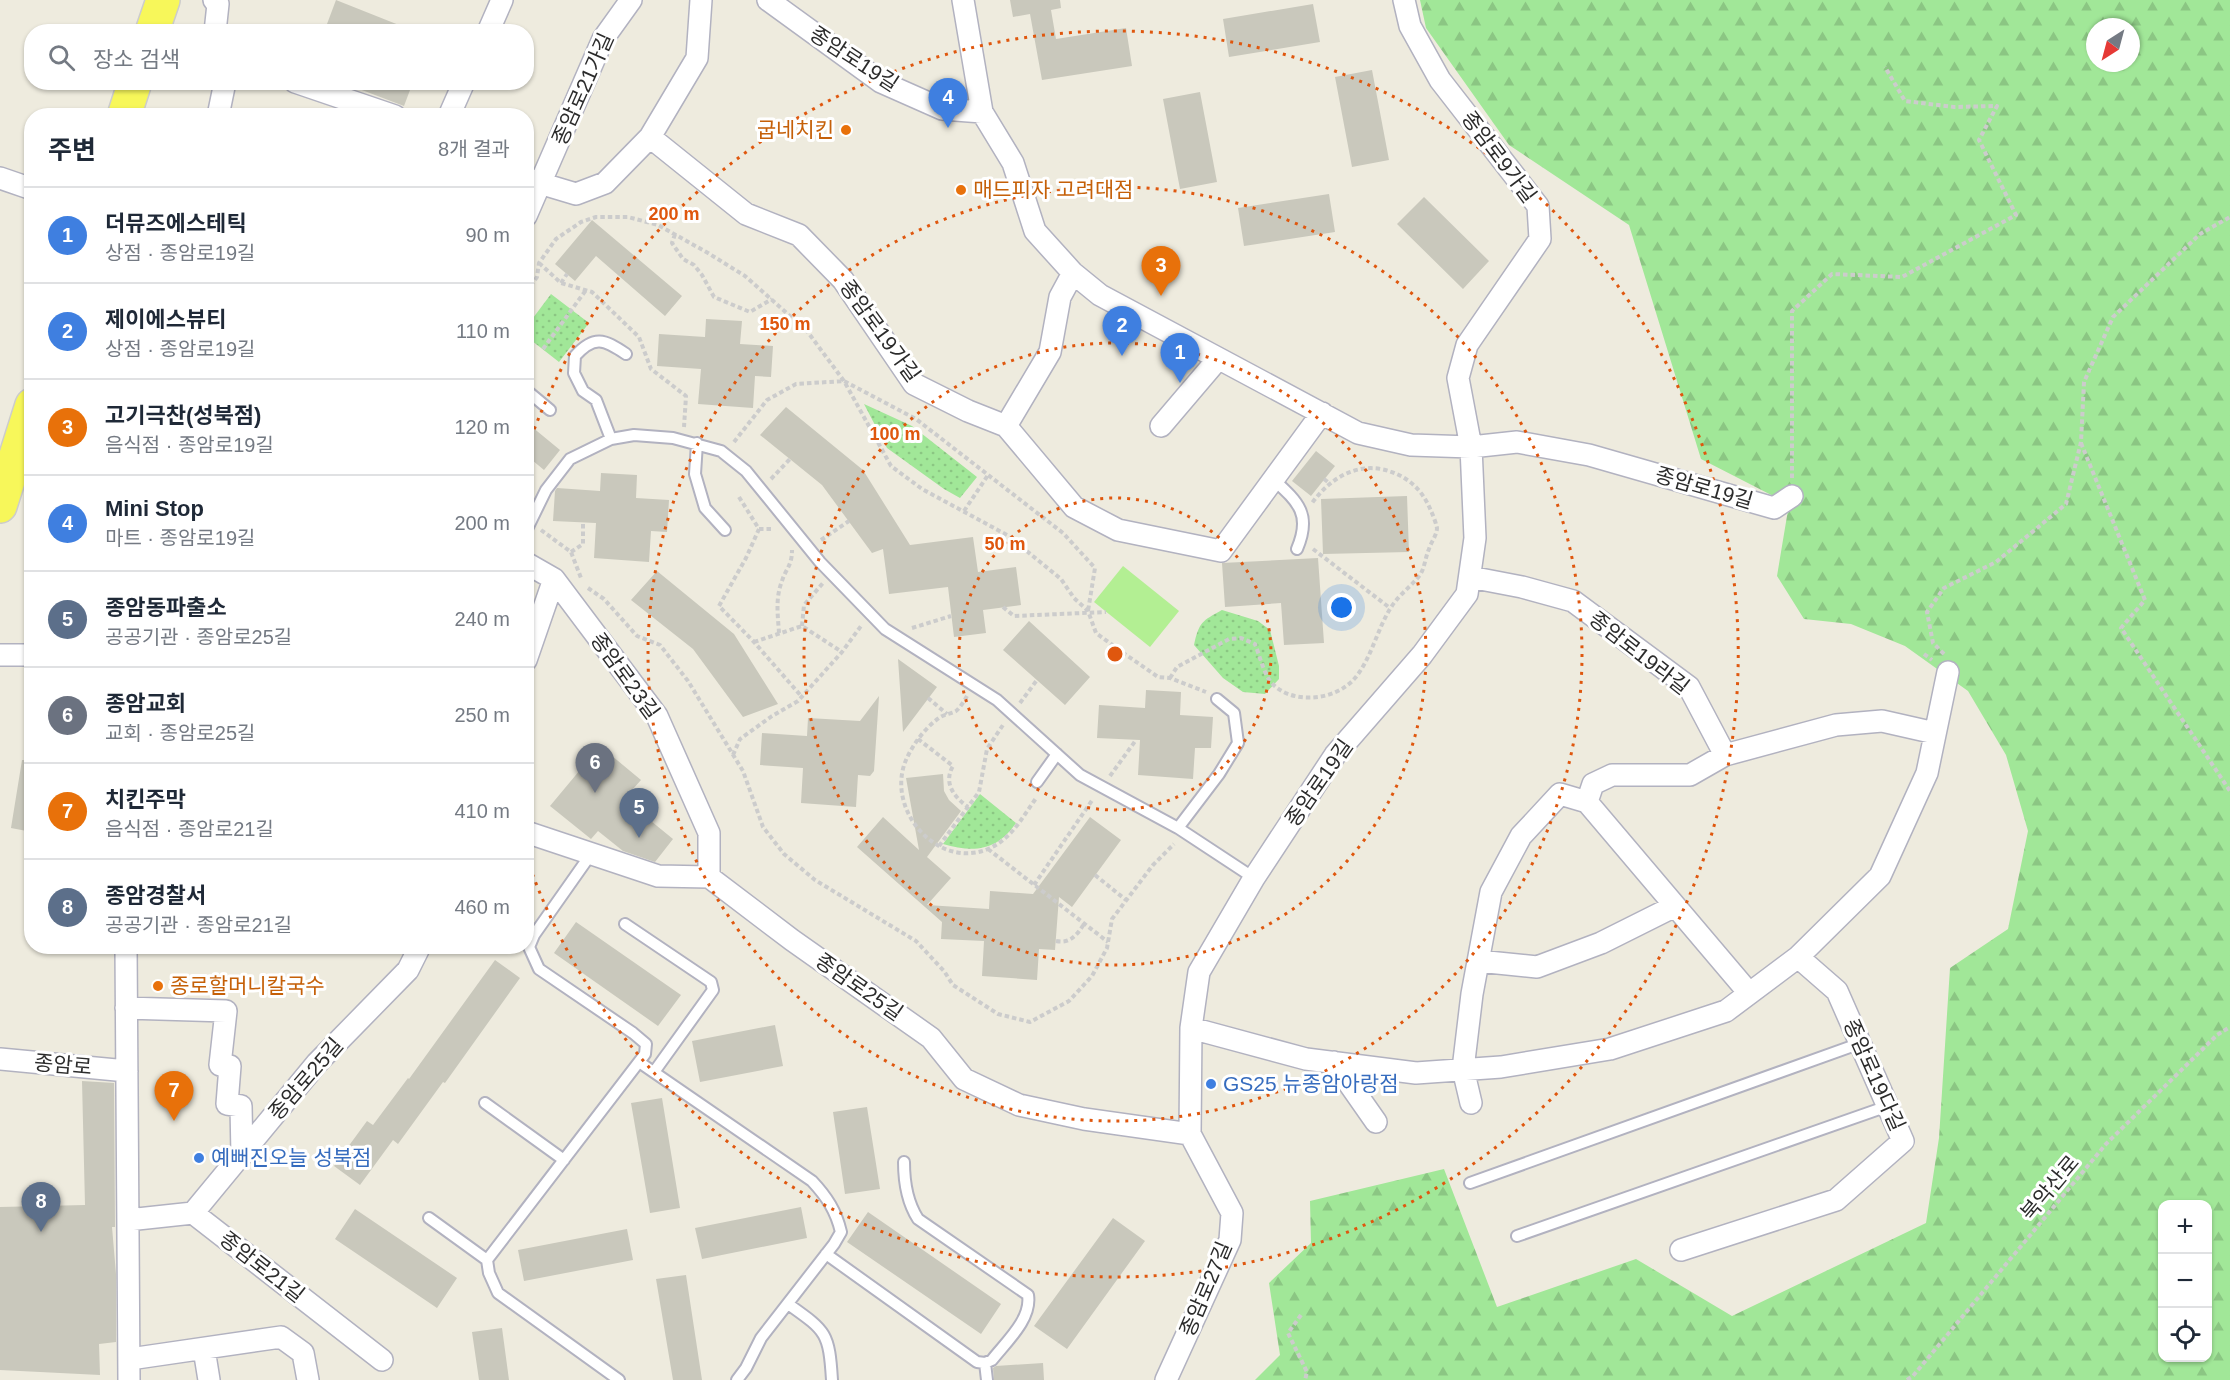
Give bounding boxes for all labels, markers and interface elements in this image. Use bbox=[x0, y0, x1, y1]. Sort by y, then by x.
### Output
north arrow bbox=[2086, 18, 2140, 72]
street label: 종암로19길 bbox=[806, 22, 903, 96]
search box bbox=[24, 24, 534, 90]
street label: 종암로21가길 bbox=[548, 29, 617, 148]
icon: search bbox=[45, 41, 78, 74]
text: 장소 검색 bbox=[93, 47, 180, 72]
pin: 4 bbox=[928, 78, 968, 128]
street label: 종암로9가길 bbox=[1458, 107, 1541, 207]
place label: 굽네치킨 bbox=[757, 118, 834, 141]
marker: 굽네치킨 bbox=[839, 123, 853, 137]
text: 주변 bbox=[48, 135, 96, 165]
text: 8개 결과 bbox=[438, 138, 510, 160]
place label: 매드피자 고려대점 bbox=[973, 178, 1133, 201]
marker: 매드피자 고려대점 bbox=[954, 183, 968, 197]
text: 200 m bbox=[648, 204, 700, 224]
text: 더뮤즈에스테틱 bbox=[105, 211, 247, 236]
text: 1 bbox=[62, 224, 73, 246]
text: 90 m bbox=[466, 224, 510, 246]
text: 상점 · 종암로19길 bbox=[105, 242, 255, 264]
pin: 3 bbox=[1142, 246, 1180, 296]
street label: 종암로19가길 bbox=[836, 275, 925, 386]
pin: 2 bbox=[1102, 306, 1142, 356]
text: 제이에스뷰티 bbox=[105, 307, 226, 332]
text: 150 m bbox=[759, 314, 811, 334]
text: 2 bbox=[62, 320, 73, 342]
text: 110 m bbox=[456, 320, 510, 342]
pin: 1 bbox=[1160, 334, 1200, 383]
text: 상점 · 종암로19길 bbox=[105, 338, 255, 360]
text: 고기극찬(성북점) bbox=[105, 403, 261, 428]
text: 3 bbox=[62, 416, 73, 438]
text: 120 m bbox=[454, 416, 510, 438]
text: 100 m bbox=[869, 424, 921, 444]
text: 음식점 · 종암로19길 bbox=[105, 434, 274, 456]
street label: 종암로19길 bbox=[1653, 463, 1756, 512]
text: Mini Stop bbox=[105, 496, 204, 521]
text: 4 bbox=[62, 512, 73, 534]
text: 200 m bbox=[454, 512, 510, 534]
text: 마트 · 종암로19길 bbox=[105, 527, 255, 549]
text: 50 m bbox=[984, 534, 1026, 554]
your location bbox=[1327, 593, 1356, 622]
text: 종암동파출소 bbox=[105, 595, 226, 620]
street label: 종암로19라길 bbox=[1585, 607, 1694, 699]
text: 5 bbox=[62, 608, 73, 630]
text: 240 m bbox=[454, 608, 510, 630]
text: 공공기관 · 종암로25길 bbox=[105, 626, 292, 648]
street label: 종암로23길 bbox=[587, 628, 664, 723]
centre of rings bbox=[1105, 644, 1125, 664]
text: 종암교회 bbox=[105, 691, 186, 716]
text: 6 bbox=[62, 704, 73, 726]
text: 250 m bbox=[454, 704, 510, 726]
text: 교회 · 종암로25길 bbox=[105, 722, 255, 744]
street label: 종암로19길 bbox=[1280, 735, 1357, 831]
pin: 6 bbox=[576, 744, 614, 793]
text: 치킨주막 bbox=[105, 787, 186, 812]
pin: 5 bbox=[620, 788, 658, 838]
text: 7 bbox=[62, 800, 73, 822]
text: 410 m bbox=[454, 800, 510, 822]
text: 음식점 · 종암로21길 bbox=[105, 818, 274, 840]
text: 종암경찰서 bbox=[105, 883, 206, 908]
text: 8 bbox=[62, 896, 73, 918]
text: 460 m bbox=[454, 896, 510, 918]
text: 공공기관 · 종암로21길 bbox=[105, 914, 292, 936]
street label: 종암로25길 bbox=[811, 948, 907, 1025]
place label: 종로할머니칼국수 bbox=[170, 974, 325, 997]
marker: 종로할머니칼국수 bbox=[151, 979, 165, 993]
street label: 종암로19다길 bbox=[1840, 1015, 1909, 1134]
street label: 종암로25길 bbox=[264, 1033, 347, 1124]
street label: 종암로 bbox=[33, 1051, 93, 1078]
pin: 7 bbox=[154, 1072, 194, 1121]
place label: GS25 뉴종암아랑점 bbox=[1223, 1072, 1398, 1095]
marker: GS25 뉴종암아랑점 bbox=[1204, 1077, 1218, 1091]
place label: 예뻐진오늘 성북점 bbox=[211, 1146, 371, 1169]
marker: 예뻐진오늘 성북점 bbox=[192, 1151, 206, 1165]
street label: 북악산로 bbox=[2016, 1151, 2083, 1225]
pin: 8 bbox=[22, 1182, 60, 1232]
map controls bbox=[2158, 1200, 2212, 1362]
button: + bbox=[2158, 1200, 2212, 1254]
street label: 종암로21길 bbox=[216, 1227, 309, 1307]
street label: 종암로27길 bbox=[1175, 1238, 1236, 1340]
button: − bbox=[2158, 1254, 2212, 1308]
button: locate bbox=[2158, 1308, 2212, 1362]

